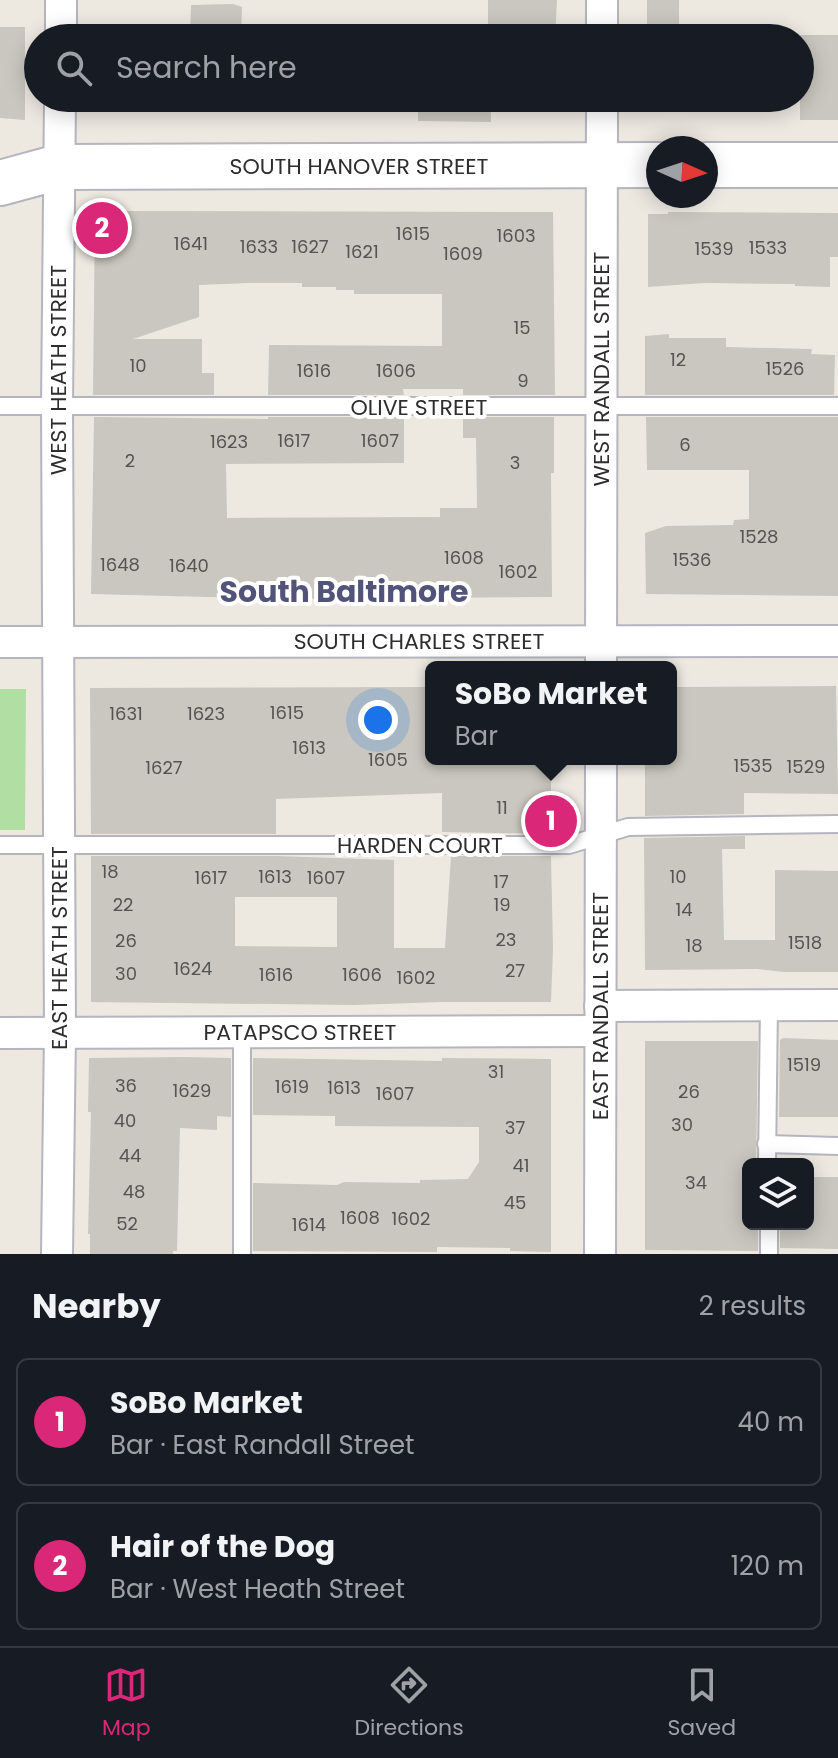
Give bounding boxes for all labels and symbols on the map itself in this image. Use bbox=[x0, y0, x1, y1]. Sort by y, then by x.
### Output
north arrow bbox=[646, 136, 718, 208]
street label: SOUTH HANOVER STREET bbox=[230, 151, 489, 182]
pin: 2 bbox=[76, 198, 128, 258]
house number: 1615 bbox=[396, 221, 430, 246]
house number: 1603 bbox=[496, 223, 536, 248]
house number: 1641 bbox=[174, 231, 208, 256]
house number: 1633 bbox=[240, 234, 278, 259]
house number: 1627 bbox=[291, 234, 329, 259]
house number: 1533 bbox=[749, 235, 787, 260]
house number: 1539 bbox=[694, 236, 734, 261]
house number: 1621 bbox=[345, 239, 379, 264]
house number: 1609 bbox=[443, 241, 483, 266]
street label: WEST RANDALL STREET bbox=[586, 251, 617, 487]
street label: WEST HEATH STREET bbox=[43, 265, 74, 475]
house number: 15 bbox=[513, 315, 531, 340]
house number: 12 bbox=[670, 347, 686, 372]
house number: 10 bbox=[129, 353, 147, 378]
house number: 1526 bbox=[766, 356, 804, 381]
house number: 1616 bbox=[297, 358, 331, 383]
house number: 1606 bbox=[376, 358, 416, 383]
house number: 9 bbox=[517, 368, 529, 393]
street label: OLIVE STREET bbox=[351, 392, 488, 423]
house number: 1617 bbox=[278, 428, 311, 453]
house number: 1607 bbox=[361, 428, 399, 453]
house number: 1623 bbox=[210, 429, 248, 454]
house number: 6 bbox=[679, 432, 691, 457]
house number: 2 bbox=[125, 448, 135, 473]
house number: 3 bbox=[510, 450, 520, 475]
house number: 1528 bbox=[740, 524, 778, 549]
house number: 1608 bbox=[444, 545, 484, 570]
house number: 1536 bbox=[672, 547, 712, 572]
house number: 1648 bbox=[100, 552, 140, 577]
house number: 1640 bbox=[169, 553, 209, 578]
house number: 1602 bbox=[499, 559, 537, 584]
district label: South Baltimore bbox=[220, 570, 468, 613]
street label: SOUTH CHARLES STREET bbox=[294, 626, 544, 657]
house number: 1615 bbox=[270, 700, 304, 725]
your location bbox=[358, 700, 398, 740]
house number: 1631 bbox=[109, 701, 143, 726]
house number: 1623 bbox=[187, 701, 225, 726]
house number: 1613 bbox=[292, 735, 326, 760]
house number: 1605 bbox=[368, 747, 408, 772]
house number: 1535 bbox=[734, 753, 772, 778]
house number: 1529 bbox=[787, 754, 825, 779]
house number: 1627 bbox=[145, 755, 183, 780]
pin: 1 bbox=[525, 791, 577, 851]
house number: 11 bbox=[496, 795, 508, 820]
street label: HARDEN COURT bbox=[337, 830, 503, 861]
street label: EAST HEATH STREET bbox=[44, 846, 75, 1050]
house number: 18 bbox=[101, 859, 119, 884]
house number: 1613 bbox=[258, 864, 292, 889]
house number: 10 bbox=[669, 864, 687, 889]
house number: 1617 bbox=[195, 865, 228, 890]
house number: 1607 bbox=[307, 865, 345, 890]
house number: 17 bbox=[493, 869, 509, 894]
house number: 22 bbox=[113, 892, 133, 917]
house number: 19 bbox=[493, 892, 511, 917]
street label: EAST RANDALL STREET bbox=[585, 892, 616, 1120]
house number: 14 bbox=[675, 897, 693, 922]
house number: 23 bbox=[496, 927, 516, 952]
house number: 26 bbox=[115, 928, 137, 953]
house number: 1518 bbox=[788, 930, 822, 955]
house number: 18 bbox=[685, 933, 703, 958]
house number: 1624 bbox=[174, 956, 212, 981]
house number: 27 bbox=[505, 958, 525, 983]
house number: 30 bbox=[115, 961, 137, 986]
house number: 1616 bbox=[259, 962, 293, 987]
house number: 1606 bbox=[342, 962, 382, 987]
house number: 1602 bbox=[397, 965, 435, 990]
street label: PATAPSCO STREET bbox=[204, 1017, 396, 1048]
house number: 1519 bbox=[787, 1052, 821, 1077]
house number: 31 bbox=[488, 1059, 504, 1084]
house number: 36 bbox=[115, 1073, 137, 1098]
house number: 1619 bbox=[275, 1074, 309, 1099]
house number: 1613 bbox=[327, 1075, 361, 1100]
house number: 1629 bbox=[173, 1078, 211, 1103]
house number: 26 bbox=[678, 1079, 700, 1104]
house number: 1607 bbox=[376, 1081, 414, 1106]
house number: 40 bbox=[114, 1108, 136, 1133]
house number: 30 bbox=[671, 1112, 693, 1137]
house number: 37 bbox=[505, 1115, 525, 1140]
house number: 44 bbox=[119, 1143, 141, 1168]
house number: 41 bbox=[512, 1153, 530, 1178]
house number: 34 bbox=[685, 1170, 707, 1195]
house number: 48 bbox=[123, 1179, 145, 1204]
house number: 45 bbox=[504, 1190, 526, 1215]
house number: 1608 bbox=[340, 1205, 380, 1230]
house number: 1602 bbox=[392, 1206, 430, 1231]
house number: 52 bbox=[116, 1211, 138, 1236]
house number: 1614 bbox=[292, 1212, 326, 1237]

